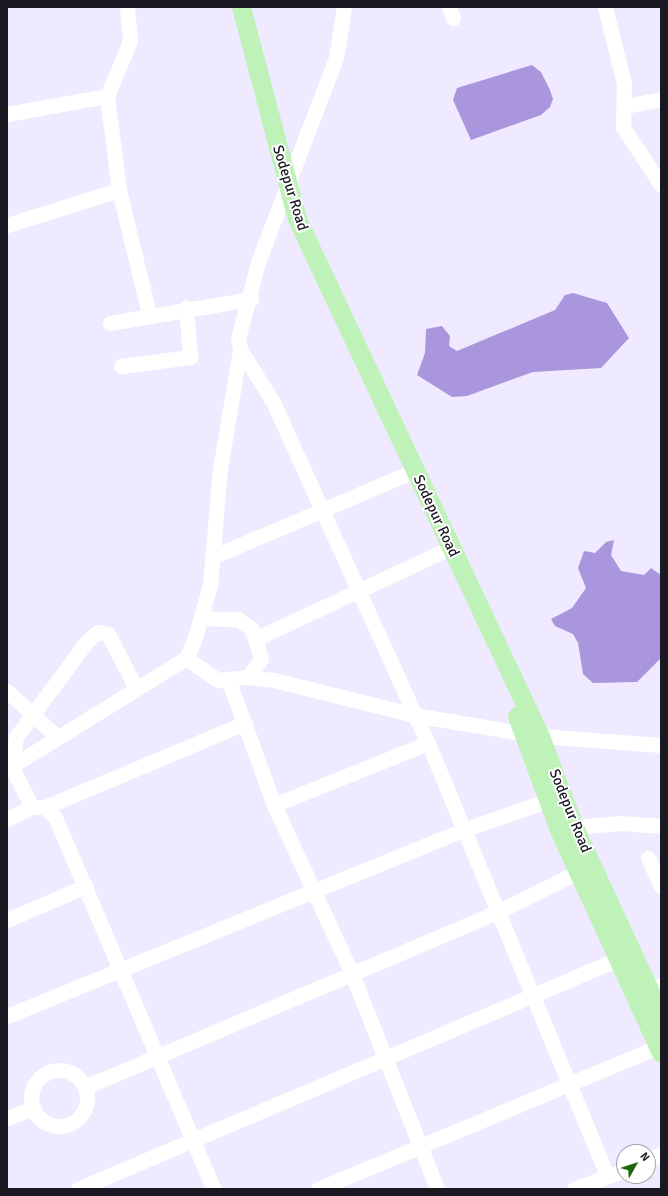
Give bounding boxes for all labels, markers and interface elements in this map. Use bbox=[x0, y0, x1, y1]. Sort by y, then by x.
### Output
street label: Sodepur Road bbox=[268, 143, 312, 233]
street label: Sodepur Road bbox=[409, 472, 463, 560]
street label: Sodepur Road bbox=[545, 767, 595, 855]
north arrow bbox=[616, 1144, 656, 1184]
text: N bbox=[637, 1150, 652, 1164]

